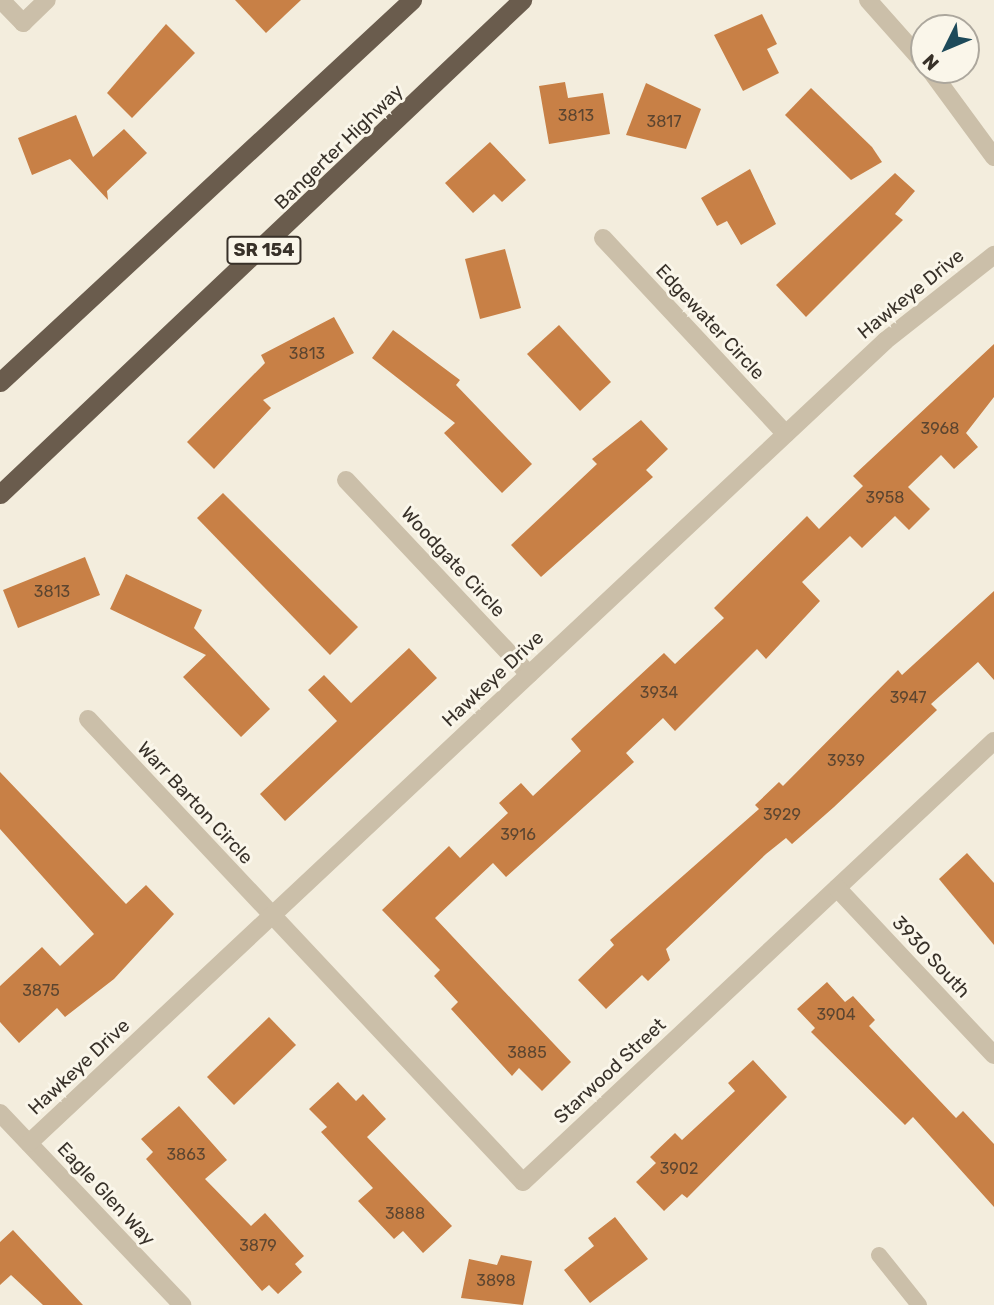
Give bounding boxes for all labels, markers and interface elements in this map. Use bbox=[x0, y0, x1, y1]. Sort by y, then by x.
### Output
north arrow bbox=[910, 14, 980, 84]
text: N bbox=[918, 49, 944, 75]
street label: Bangerter Highway bbox=[270, 80, 408, 214]
house number: 3813 bbox=[558, 106, 594, 126]
house number: 3817 bbox=[647, 112, 681, 132]
road number: SR 154 bbox=[226, 236, 302, 264]
street label: Hawkeye Drive bbox=[853, 244, 969, 344]
street label: Edgewater Circle bbox=[651, 259, 769, 385]
house number: 3813 bbox=[289, 344, 325, 364]
house number: 3968 bbox=[921, 419, 959, 439]
house number: 3958 bbox=[866, 488, 904, 508]
street label: Woodgate Circle bbox=[396, 502, 510, 622]
house number: 3813 bbox=[34, 582, 70, 602]
street label: Hawkeye Drive bbox=[438, 626, 548, 732]
house number: 3934 bbox=[640, 683, 678, 703]
house number: 3947 bbox=[890, 688, 926, 708]
street label: Warr Barton Circle bbox=[132, 737, 258, 869]
house number: 3939 bbox=[827, 751, 865, 771]
house number: 3929 bbox=[763, 805, 801, 825]
house number: 3916 bbox=[500, 825, 536, 845]
street label: 3930 South bbox=[887, 911, 975, 1003]
house number: 3875 bbox=[22, 981, 60, 1001]
house number: 3904 bbox=[816, 1005, 856, 1025]
street label: Starwood Street bbox=[549, 1013, 671, 1129]
street label: Hawkeye Drive bbox=[24, 1014, 134, 1120]
house number: 3885 bbox=[507, 1043, 547, 1063]
street label: Eagle Glen Way bbox=[52, 1138, 160, 1250]
house number: 3863 bbox=[166, 1145, 206, 1165]
house number: 3902 bbox=[660, 1159, 698, 1179]
house number: 3888 bbox=[385, 1204, 425, 1224]
house number: 3879 bbox=[239, 1236, 277, 1256]
house number: 3898 bbox=[476, 1271, 516, 1291]

